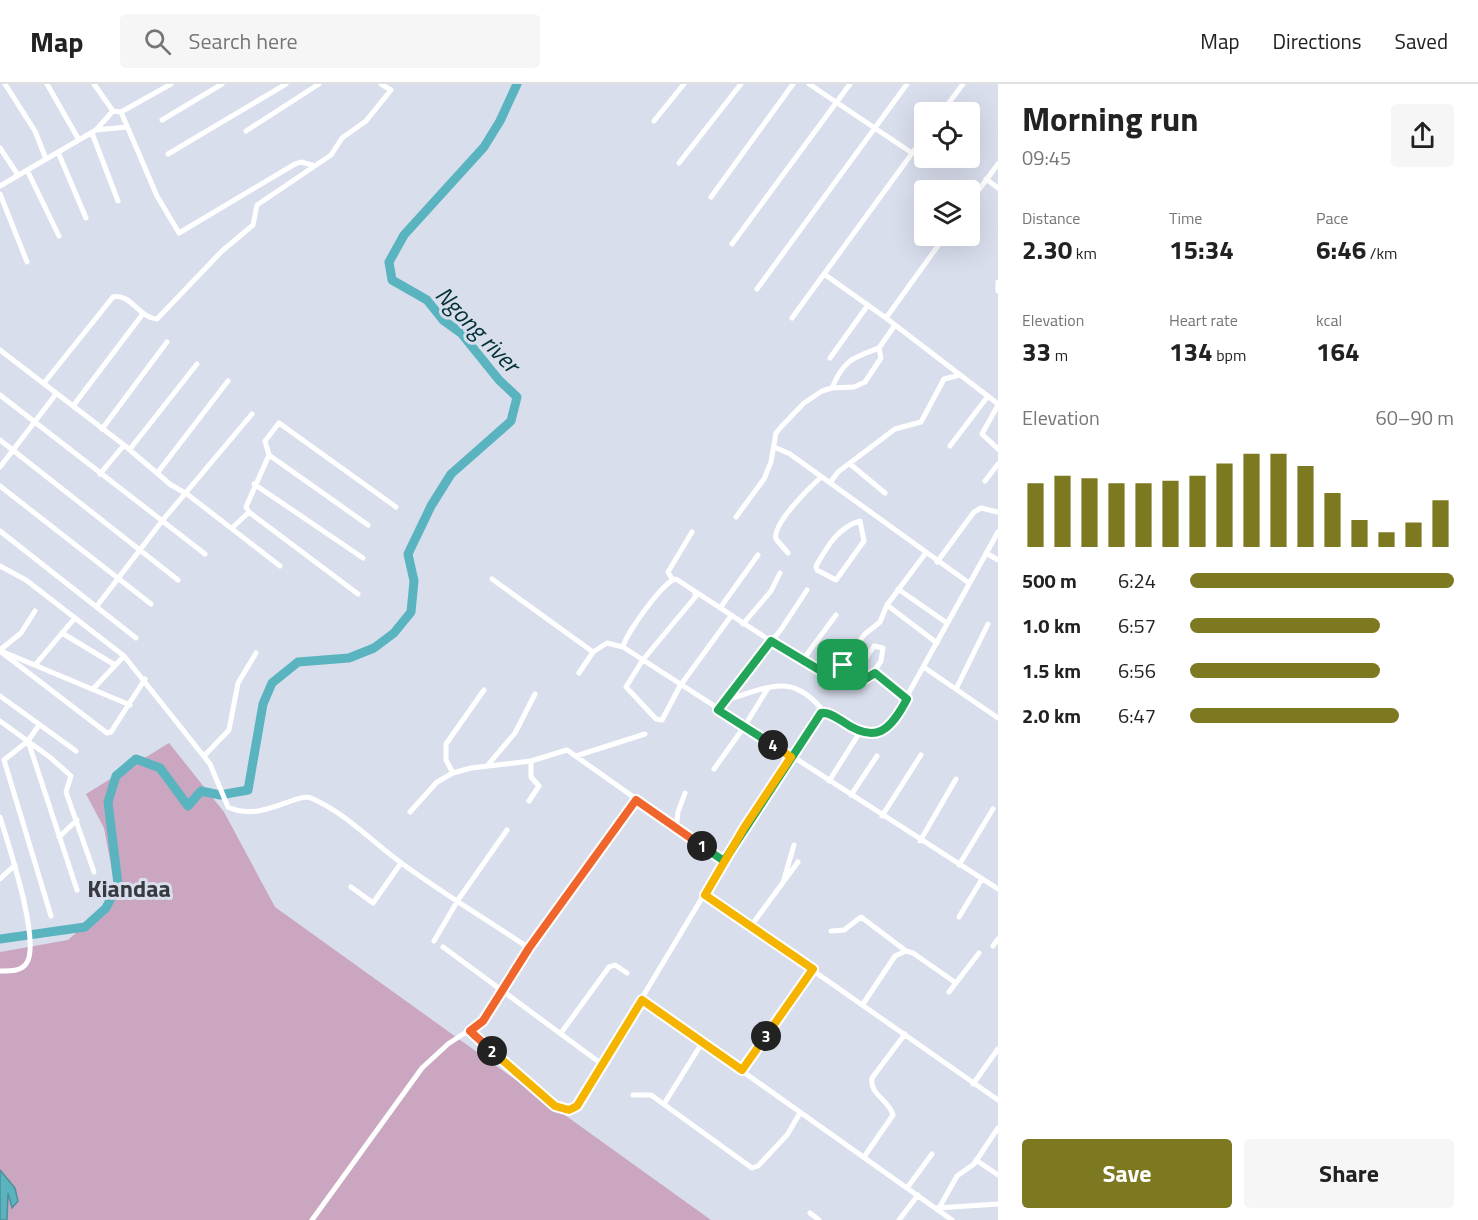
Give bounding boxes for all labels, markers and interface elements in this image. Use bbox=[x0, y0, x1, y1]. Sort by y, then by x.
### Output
search box bbox=[120, 14, 540, 68]
text: Map bbox=[30, 20, 84, 63]
text: Search here bbox=[189, 24, 298, 58]
icon: search bbox=[141, 25, 174, 58]
text: Map bbox=[1200, 25, 1240, 57]
text: Directions bbox=[1273, 25, 1362, 57]
text: Saved bbox=[1395, 25, 1448, 57]
text: Morning run bbox=[1022, 94, 1199, 144]
map controls bbox=[914, 102, 980, 246]
button: locate bbox=[914, 102, 980, 168]
button: share bbox=[1391, 104, 1454, 167]
text: 09:45 bbox=[1022, 142, 1071, 173]
button: layers bbox=[914, 180, 980, 246]
text: Distance bbox=[1022, 206, 1080, 230]
text: Time bbox=[1169, 206, 1202, 230]
text: Pace bbox=[1316, 206, 1348, 230]
text: 2.30 bbox=[1022, 230, 1072, 269]
text: 15:34 bbox=[1169, 230, 1234, 269]
text: 6:46 bbox=[1316, 230, 1366, 269]
text: km bbox=[1072, 241, 1097, 265]
text: /km bbox=[1366, 241, 1398, 265]
water label: Ngong river bbox=[427, 278, 531, 383]
text: Elevation bbox=[1022, 308, 1084, 332]
text: Heart rate bbox=[1169, 308, 1238, 332]
text: kcal bbox=[1316, 308, 1342, 332]
text: 33 bbox=[1022, 332, 1051, 371]
text: 134 bbox=[1169, 332, 1213, 371]
text: 164 bbox=[1316, 332, 1360, 371]
text: m bbox=[1051, 343, 1068, 367]
text: bpm bbox=[1213, 343, 1246, 367]
text: Elevation bbox=[1022, 402, 1100, 433]
text: 60–90 m bbox=[1375, 402, 1454, 433]
text: 500 m bbox=[1022, 565, 1077, 596]
text: 6:24 bbox=[1118, 565, 1156, 596]
text: 1.0 km bbox=[1022, 610, 1081, 641]
text: 6:57 bbox=[1118, 610, 1156, 641]
pin bbox=[817, 639, 868, 690]
icon: arrive bbox=[826, 648, 859, 681]
text: 1.5 km bbox=[1022, 655, 1081, 686]
text: 6:56 bbox=[1118, 655, 1156, 686]
text: 2.0 km bbox=[1022, 700, 1081, 731]
text: 6:47 bbox=[1118, 700, 1156, 731]
pin: 4 bbox=[758, 730, 788, 760]
text: 4 bbox=[769, 733, 777, 757]
pin: 1 bbox=[687, 831, 717, 861]
text: 1 bbox=[698, 834, 706, 858]
district label: Kiandaa bbox=[87, 870, 171, 906]
pin: 3 bbox=[751, 1021, 781, 1051]
text: 3 bbox=[762, 1024, 770, 1048]
pin: 2 bbox=[477, 1036, 507, 1066]
text: 2 bbox=[488, 1039, 496, 1063]
button: Save bbox=[1022, 1139, 1232, 1208]
button: Share bbox=[1244, 1139, 1454, 1208]

